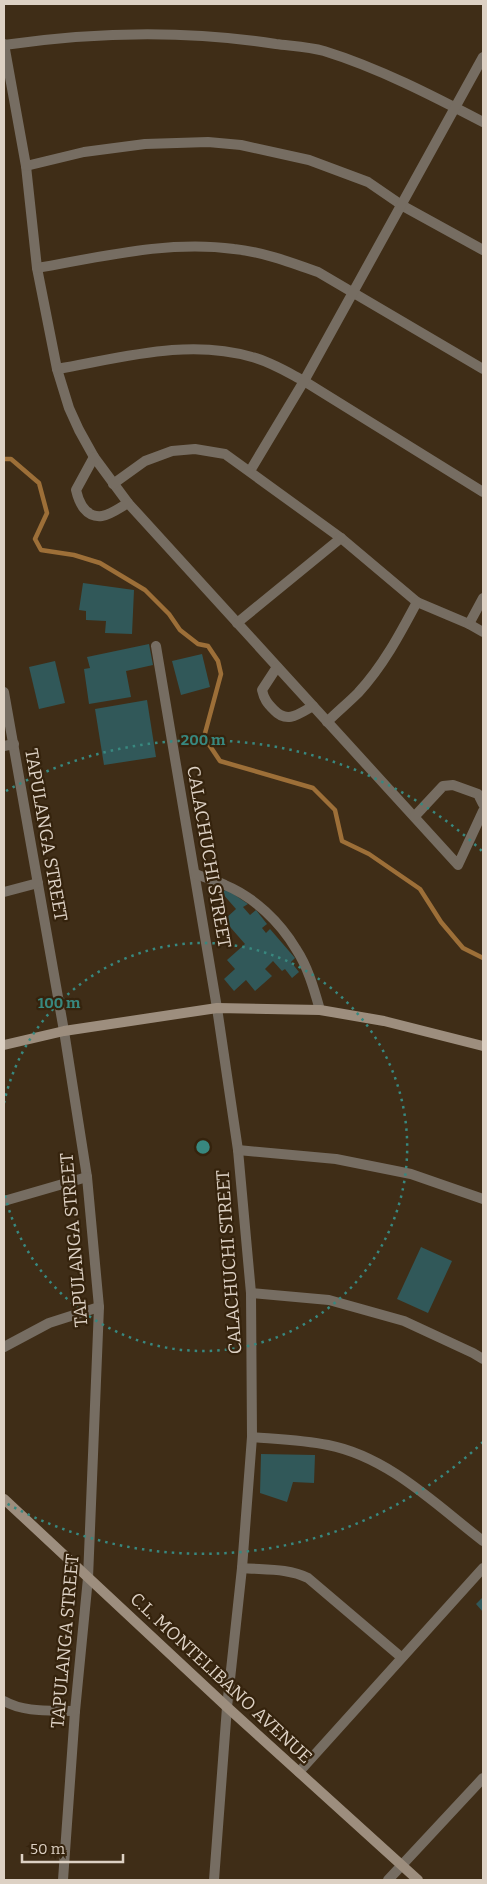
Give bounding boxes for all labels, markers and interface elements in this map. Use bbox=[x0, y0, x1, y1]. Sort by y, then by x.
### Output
text: 200 m bbox=[181, 731, 226, 749]
street label: TAPULANGA STREET bbox=[20, 747, 72, 924]
street label: CALACHUCHI STREET bbox=[182, 764, 236, 950]
text: 100 m bbox=[38, 994, 81, 1012]
centre of rings bbox=[194, 1138, 212, 1156]
street label: TAPULANGA STREET bbox=[55, 1151, 93, 1328]
street label: CALACHUCHI STREET bbox=[212, 1169, 246, 1355]
street label: TAPULANGA STREET bbox=[46, 1552, 84, 1729]
street label: C.L. MONTELIBANO AVENUE bbox=[125, 1588, 317, 1768]
scale bar bbox=[22, 1832, 124, 1864]
text: 50 m bbox=[30, 1840, 66, 1858]

